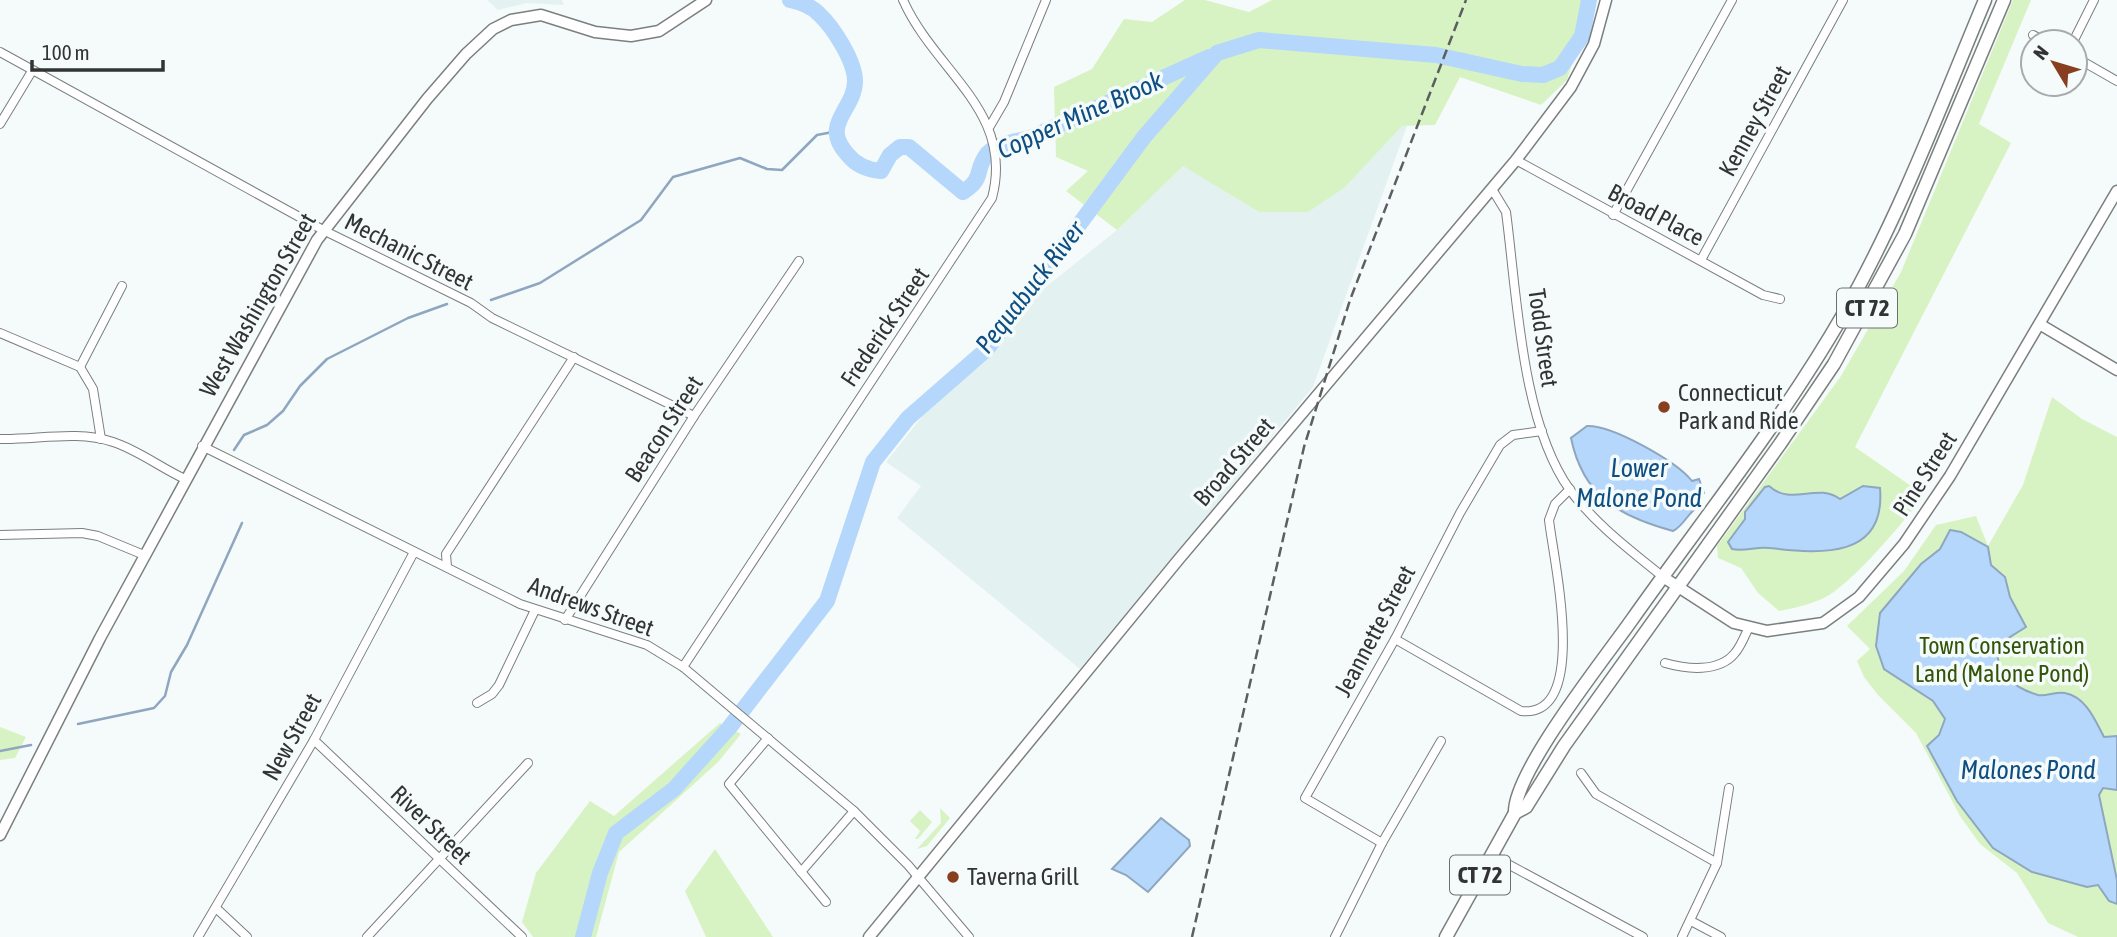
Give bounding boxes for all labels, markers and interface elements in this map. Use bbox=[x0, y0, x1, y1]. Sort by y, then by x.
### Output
scale bar bbox=[32, 28, 163, 72]
north arrow bbox=[2019, 28, 2089, 98]
text: 100 m bbox=[42, 40, 90, 64]
text: N bbox=[2028, 41, 2053, 64]
street label: Kenney Street bbox=[1713, 61, 1796, 181]
water label: Copper Mine Brook bbox=[993, 65, 1168, 165]
street label: Broad Place bbox=[1604, 178, 1709, 251]
street label: West Washington Street bbox=[194, 208, 321, 401]
street label: Mechanic Street bbox=[340, 208, 478, 296]
water label: Pequabuck River bbox=[969, 214, 1092, 359]
street label: Frederick Street bbox=[835, 262, 934, 391]
street label: Todd Street bbox=[1523, 287, 1564, 389]
road number: CT 72 bbox=[1837, 288, 1897, 328]
street label: Beacon Street bbox=[619, 370, 708, 487]
place label: Connecticut Park and Ride bbox=[1678, 379, 1799, 434]
marker: Connecticut Park and Ride bbox=[1656, 399, 1672, 415]
street label: Broad Street bbox=[1188, 412, 1279, 511]
street label: Pine Street bbox=[1887, 426, 1962, 521]
water label: Lower Malone Pond bbox=[1576, 453, 1702, 513]
street label: Jeannette Street bbox=[1329, 561, 1420, 701]
street label: Andrews Street bbox=[525, 571, 658, 642]
park label: Town Conservation Land (Malone Pond) bbox=[1915, 632, 2089, 687]
street label: New Street bbox=[257, 689, 326, 785]
water label: Malones Pond bbox=[1960, 755, 2096, 785]
street label: River Street bbox=[386, 780, 477, 870]
road number: CT 72 bbox=[1450, 856, 1510, 894]
place label: Taverna Grill bbox=[967, 863, 1079, 890]
marker: Taverna Grill bbox=[945, 869, 961, 885]

